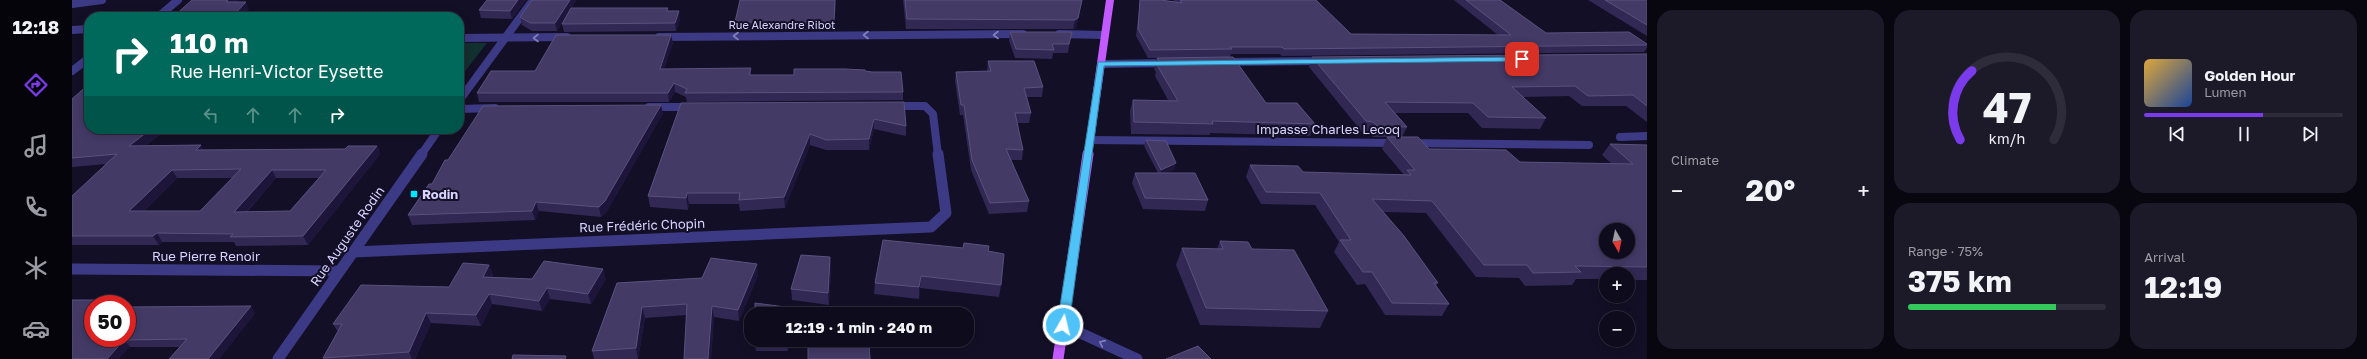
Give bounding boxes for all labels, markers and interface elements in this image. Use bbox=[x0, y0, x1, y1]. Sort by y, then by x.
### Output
text: 12:18 bbox=[13, 16, 59, 38]
street label: Rue Alexandre Ribot bbox=[729, 18, 835, 31]
text: 110 m bbox=[170, 26, 249, 59]
icon: right bbox=[104, 28, 156, 80]
one-way arrow bbox=[993, 30, 999, 39]
one-way arrow bbox=[863, 31, 869, 39]
one-way arrow bbox=[733, 32, 739, 40]
one-way arrow bbox=[533, 34, 539, 42]
pin bbox=[1505, 42, 1539, 76]
icon: arrive bbox=[1511, 48, 1533, 70]
text: Rue Henri-Victor Eysette bbox=[170, 60, 383, 82]
text: Golden Hour bbox=[2204, 66, 2295, 84]
icon: directions bbox=[22, 71, 50, 99]
text: 47 bbox=[1983, 81, 2031, 131]
text: Lumen bbox=[2204, 84, 2246, 100]
icon: left bbox=[200, 104, 222, 126]
icon: ahead bbox=[242, 104, 264, 126]
icon: ahead bbox=[284, 104, 306, 126]
icon: right bbox=[326, 104, 348, 126]
street label: Impasse Charles Lecoq bbox=[1256, 121, 1400, 137]
icon: previous bbox=[2166, 123, 2188, 145]
icon: pause bbox=[2233, 123, 2255, 145]
icon: next bbox=[2299, 123, 2321, 145]
text: km/h bbox=[1989, 129, 2025, 146]
icon: music bbox=[22, 132, 50, 160]
text: Climate bbox=[1671, 152, 1719, 168]
text: 20° bbox=[1746, 172, 1795, 208]
text: − bbox=[1671, 177, 1683, 204]
text: + bbox=[1858, 177, 1870, 204]
street label: Rue Auguste Rodin bbox=[307, 183, 387, 289]
place label: Rodin bbox=[422, 186, 458, 202]
marker: Rodin bbox=[409, 189, 419, 199]
icon: phone bbox=[22, 193, 50, 221]
street label: Rue Frédéric Chopin bbox=[579, 215, 705, 235]
north arrow bbox=[1599, 223, 1635, 259]
map controls bbox=[1599, 223, 1635, 347]
text: Range · 75% bbox=[1908, 243, 1983, 259]
street label: Rue Pierre Renoir bbox=[152, 248, 260, 264]
text: Arrival bbox=[2144, 249, 2185, 265]
icon: climate bbox=[22, 254, 50, 282]
text: 375 km bbox=[1908, 263, 2012, 299]
button: + bbox=[1599, 267, 1635, 303]
text: 12:19 bbox=[2144, 269, 2222, 305]
speed limit sign: 50 bbox=[84, 295, 136, 347]
position arrow bbox=[1042, 304, 1084, 346]
button: − bbox=[1599, 311, 1635, 347]
icon: car bbox=[22, 315, 50, 343]
text: 12:19 · 1 min · 240 m bbox=[786, 318, 932, 336]
one-way arrow bbox=[1099, 339, 1106, 347]

